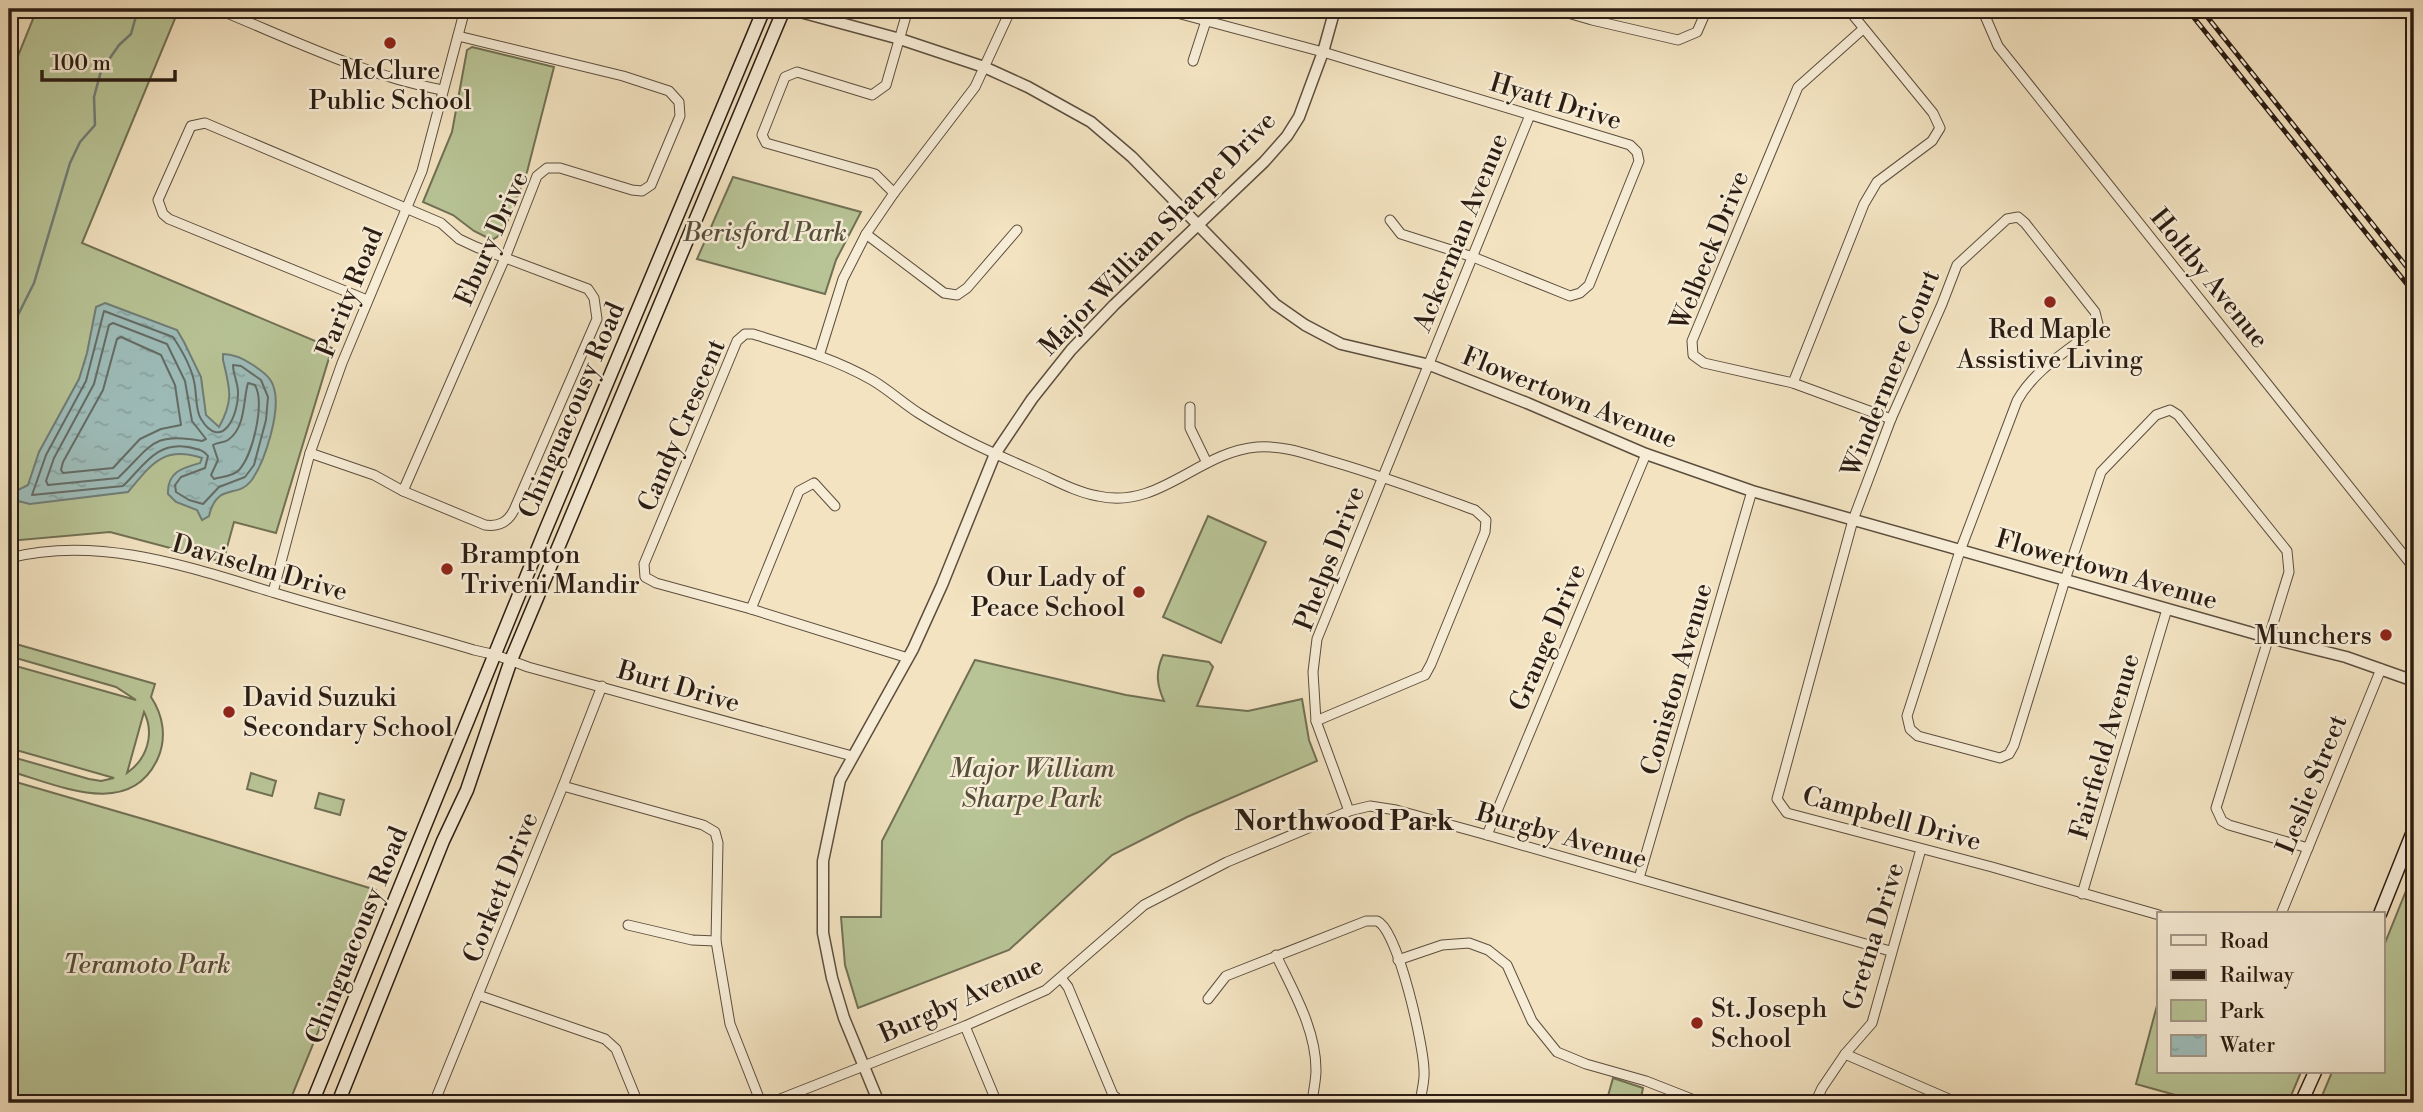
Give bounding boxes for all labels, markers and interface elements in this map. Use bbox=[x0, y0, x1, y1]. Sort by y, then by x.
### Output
marker: McClure Public School bbox=[382, 35, 398, 51]
scale bar bbox=[42, 38, 175, 82]
text: 100 m bbox=[52, 51, 111, 77]
place label: McClure Public School bbox=[309, 55, 472, 117]
street label: Hyatt Drive bbox=[1486, 67, 1625, 137]
street label: Major William Sharpe Drive bbox=[1032, 105, 1283, 363]
street label: Ackerman Avenue bbox=[1406, 129, 1515, 337]
street label: Ebury Drive bbox=[448, 166, 536, 311]
street label: Welbeck Drive bbox=[1663, 166, 1756, 336]
street label: Holtby Avenue bbox=[2143, 202, 2275, 355]
park label: Berisford Park bbox=[682, 217, 847, 249]
street label: Parity Road bbox=[309, 223, 391, 362]
street label: Windermere Court bbox=[1834, 265, 1947, 482]
marker: Red Maple Assistive Living bbox=[2042, 294, 2058, 310]
street label: Chinguacousy Road bbox=[512, 297, 632, 523]
place label: Red Maple Assistive Living bbox=[1956, 314, 2143, 376]
street label: Candy Crescent bbox=[631, 334, 733, 516]
street label: Flowertown Avenue bbox=[1457, 340, 1682, 456]
street label: Phelps Drive bbox=[1288, 482, 1372, 635]
street label: Flowertown Avenue bbox=[1992, 523, 2221, 617]
street label: Daviselm Drive bbox=[168, 528, 351, 608]
place label: Brampton Triveni Mandir bbox=[460, 539, 640, 601]
street label: Grange Drive bbox=[1503, 559, 1593, 716]
marker: Brampton Triveni Mandir bbox=[439, 561, 455, 577]
place label: Our Lady of Peace School bbox=[971, 562, 1127, 624]
street label: Coniston Avenue bbox=[1634, 580, 1720, 779]
marker: Our Lady of Peace School bbox=[1131, 584, 1147, 600]
place label: Munchers bbox=[2255, 620, 2372, 652]
marker: Munchers bbox=[2378, 627, 2394, 643]
street label: Fairfield Avenue bbox=[2063, 650, 2147, 843]
street label: Burt Drive bbox=[613, 654, 744, 720]
place label: David Suzuki Secondary School bbox=[243, 682, 453, 744]
marker: David Suzuki Secondary School bbox=[221, 704, 237, 720]
street label: Leslie Street bbox=[2270, 710, 2354, 859]
park label: Major William Sharpe Park bbox=[949, 753, 1116, 815]
street label: Campbell Drive bbox=[1799, 780, 1985, 858]
street label: Burgby Avenue bbox=[1472, 796, 1651, 876]
district label: Northwood Park bbox=[1234, 804, 1455, 839]
street label: Corkett Drive bbox=[456, 807, 546, 967]
street label: Chinguacousy Road bbox=[299, 822, 415, 1049]
street label: Gretna Drive bbox=[1836, 859, 1912, 1014]
legend bbox=[2157, 912, 2384, 1074]
text: Road bbox=[2220, 929, 2269, 955]
park label: Teramoto Park bbox=[63, 949, 231, 981]
street label: Burgby Avenue bbox=[874, 950, 1048, 1051]
text: Railway bbox=[2220, 963, 2295, 989]
place label: St. Joseph School bbox=[1711, 993, 1827, 1055]
text: Park bbox=[2220, 999, 2265, 1025]
marker: St. Joseph School bbox=[1689, 1015, 1705, 1031]
text: Water bbox=[2219, 1033, 2275, 1059]

